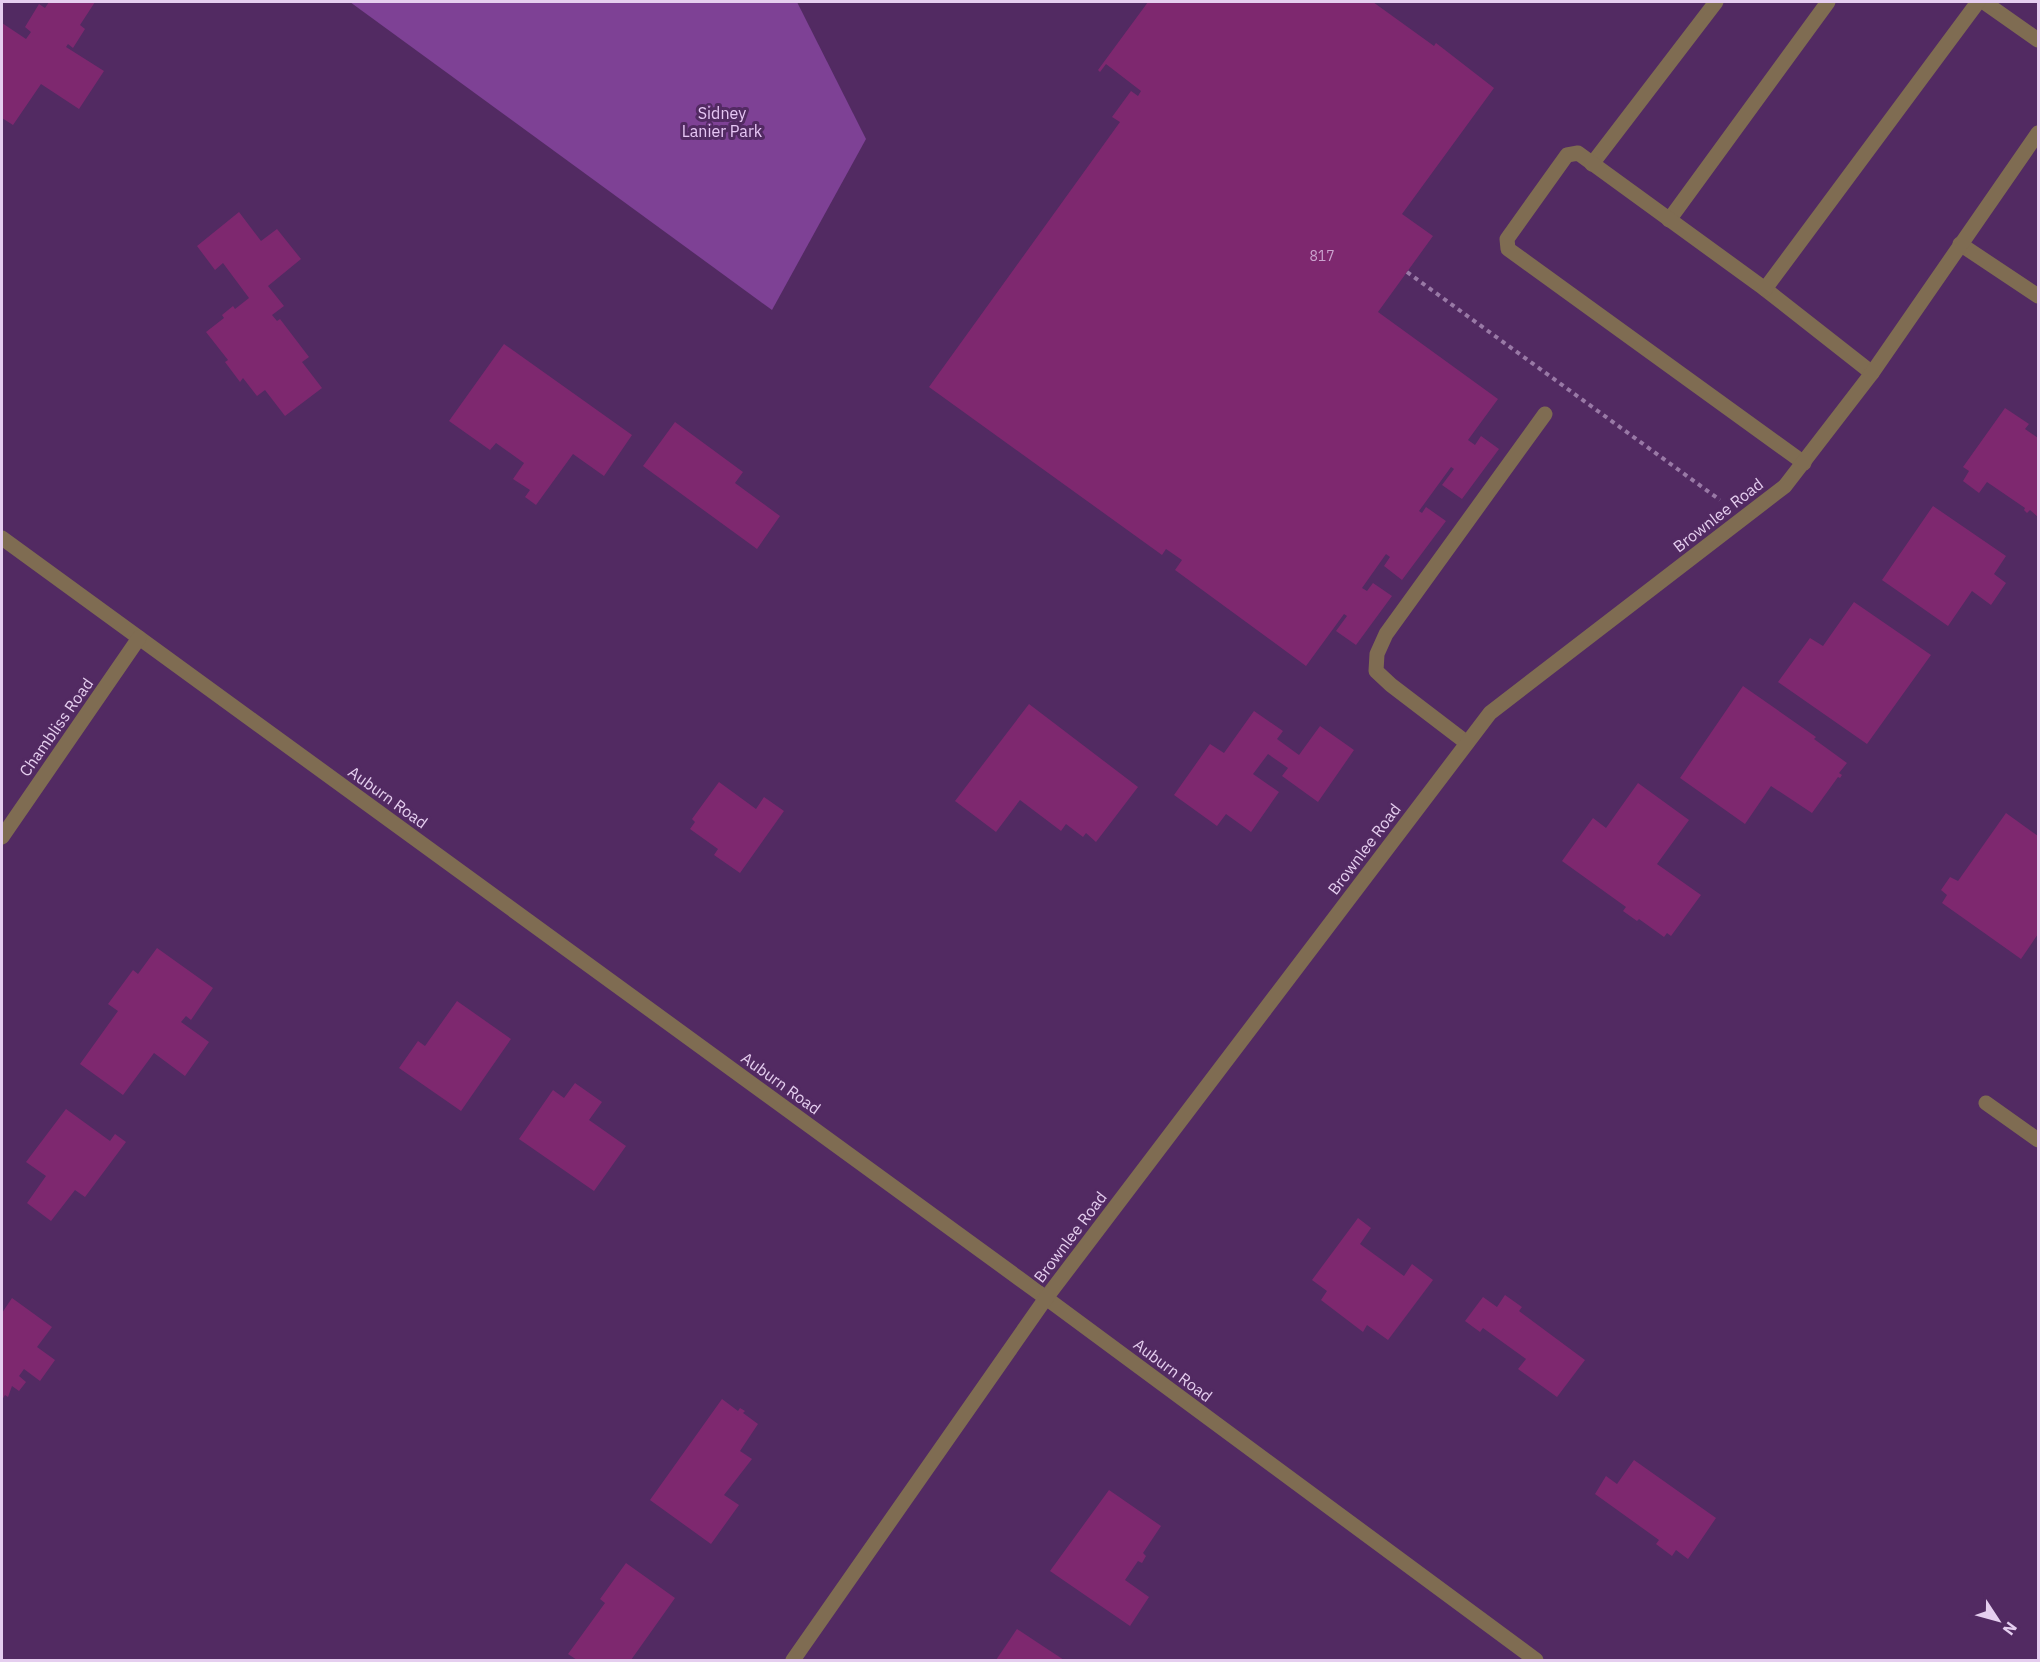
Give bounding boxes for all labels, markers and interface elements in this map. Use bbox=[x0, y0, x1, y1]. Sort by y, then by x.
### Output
park label: Sidney Lanier Park bbox=[682, 103, 763, 141]
house number: 817 bbox=[1309, 247, 1335, 265]
street label: Brownlee Road bbox=[1669, 474, 1767, 556]
street label: Chambliss Road bbox=[15, 674, 97, 780]
street label: Auburn Road bbox=[344, 762, 432, 832]
street label: Brownlee Road bbox=[1323, 799, 1405, 899]
street label: Auburn Road bbox=[737, 1048, 825, 1118]
street label: Brownlee Road bbox=[1029, 1187, 1111, 1287]
street label: Auburn Road bbox=[1130, 1334, 1216, 1406]
north arrow bbox=[1968, 1590, 2028, 1650]
text: N bbox=[1999, 1618, 2022, 1639]

